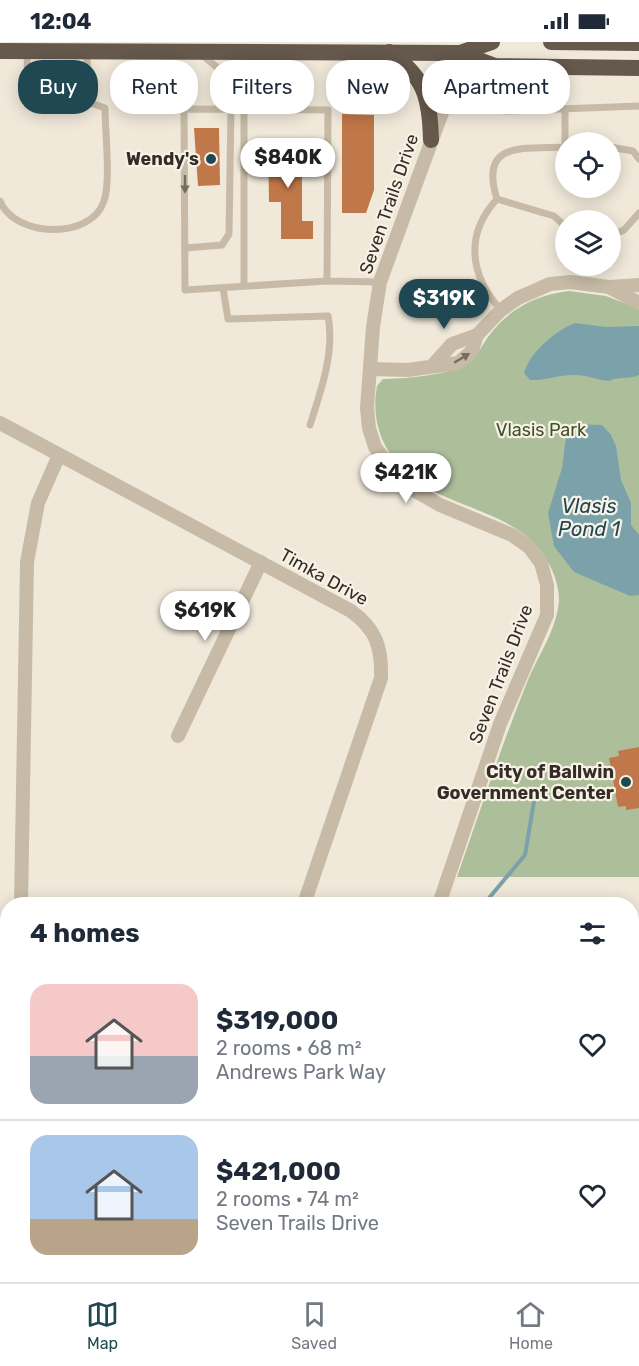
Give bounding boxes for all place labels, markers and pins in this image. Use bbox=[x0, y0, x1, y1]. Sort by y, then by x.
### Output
pin: $840K bbox=[246, 138, 330, 189]
place label: Wendy's bbox=[126, 148, 199, 170]
marker: Wendy's bbox=[204, 152, 218, 166]
pin: $319K bbox=[402, 279, 486, 330]
pin: $421K bbox=[364, 453, 448, 504]
pin: $619K bbox=[163, 591, 247, 642]
place label: City of Ballwin Government Center bbox=[437, 761, 614, 804]
marker: City of Ballwin Government Center bbox=[619, 775, 633, 789]

